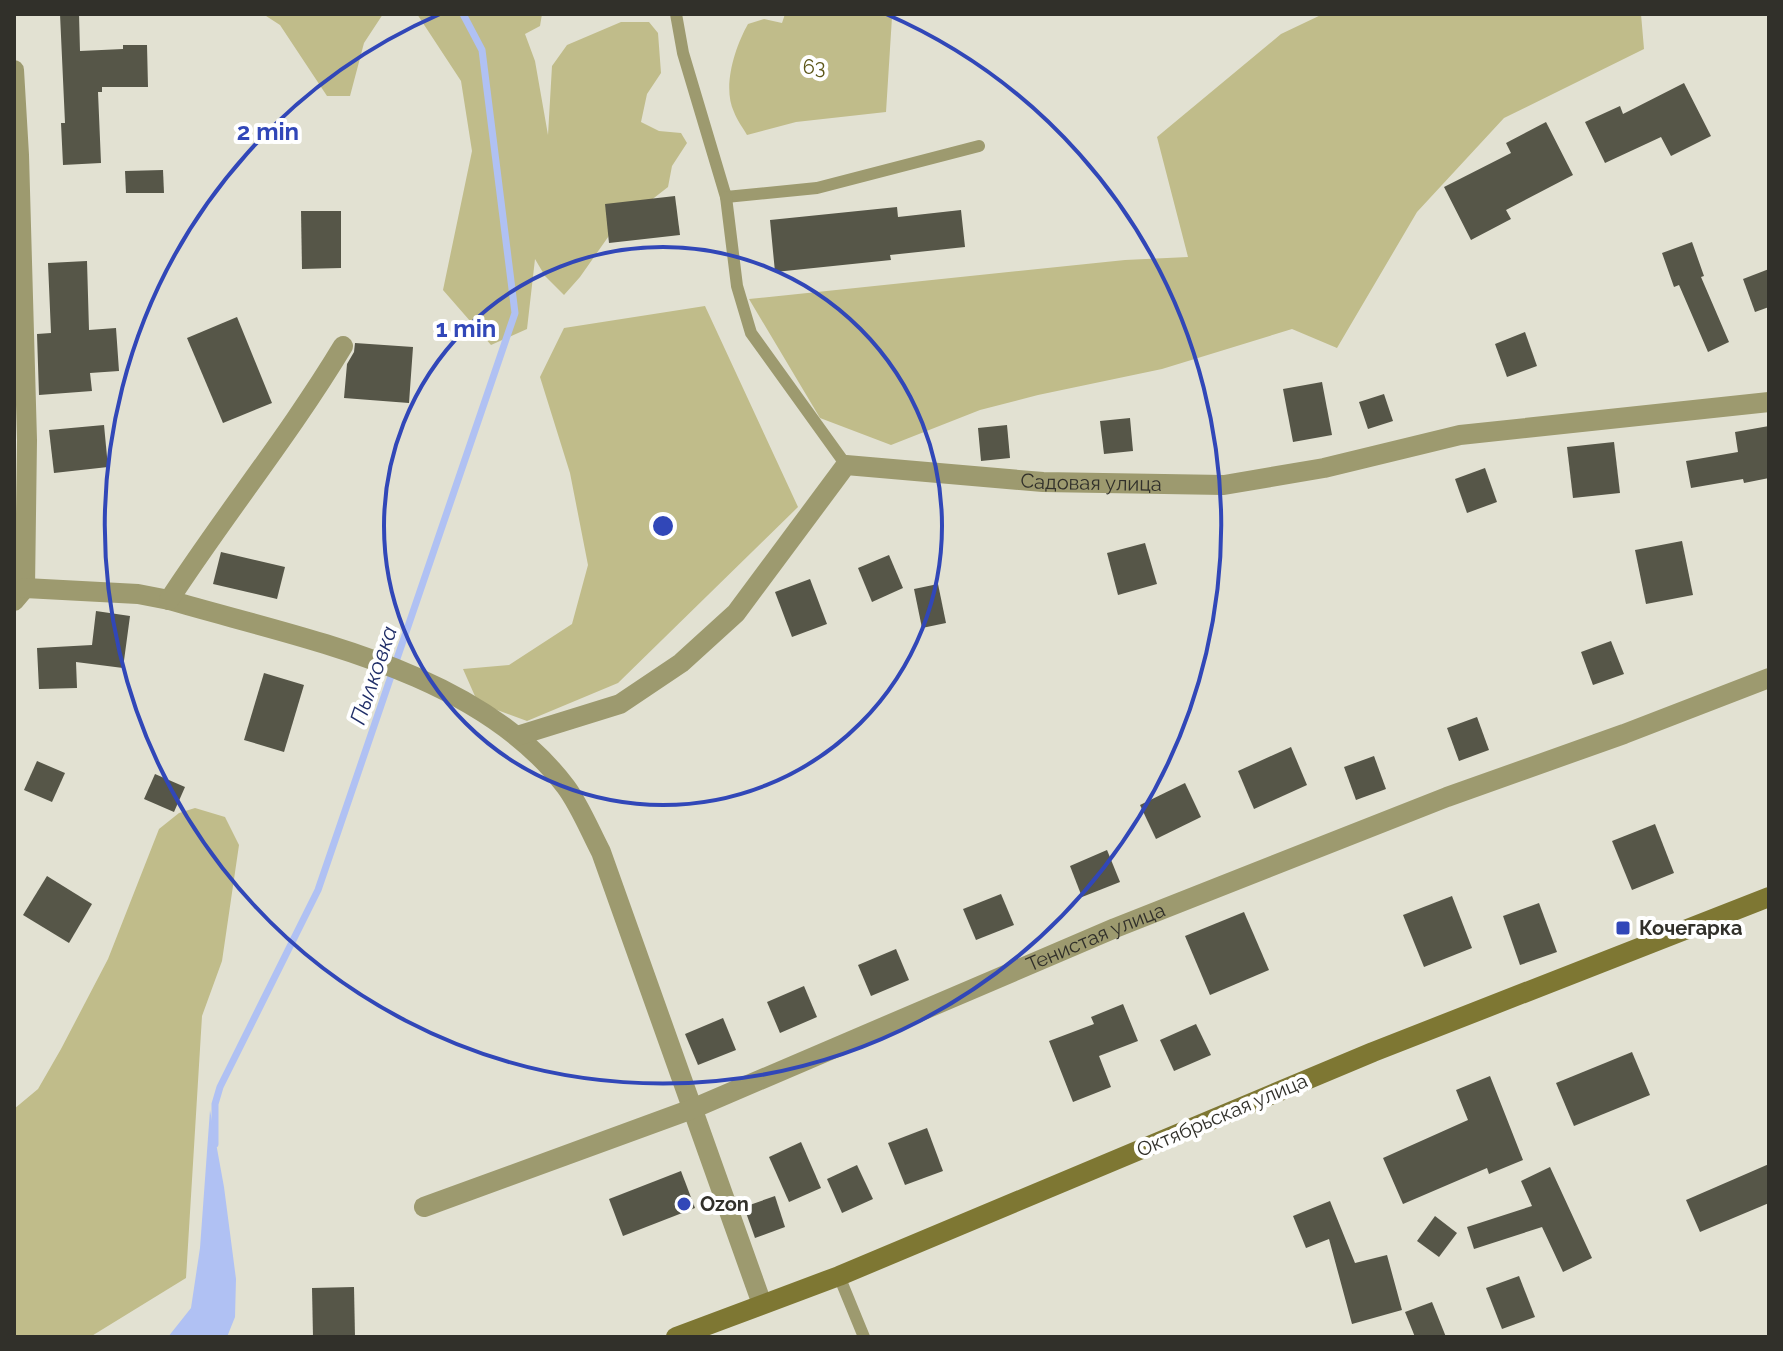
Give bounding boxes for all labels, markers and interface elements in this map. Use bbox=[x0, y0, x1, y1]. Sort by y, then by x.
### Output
park label: 63 bbox=[803, 55, 825, 79]
text: 2 min bbox=[237, 117, 299, 146]
text: 1 min bbox=[436, 314, 496, 343]
street label: Садовая улица bbox=[1020, 468, 1162, 496]
centre of rings bbox=[649, 512, 677, 540]
water label: Пылковка bbox=[344, 622, 402, 728]
street label: Тенистая улица bbox=[1022, 898, 1168, 977]
place label: Кочегарка bbox=[1639, 916, 1743, 940]
marker: Кочегарка bbox=[1614, 919, 1632, 937]
street label: Октябрьская улица bbox=[1133, 1068, 1311, 1162]
place label: Ozon bbox=[700, 1192, 749, 1216]
marker: Ozon bbox=[675, 1195, 693, 1213]

